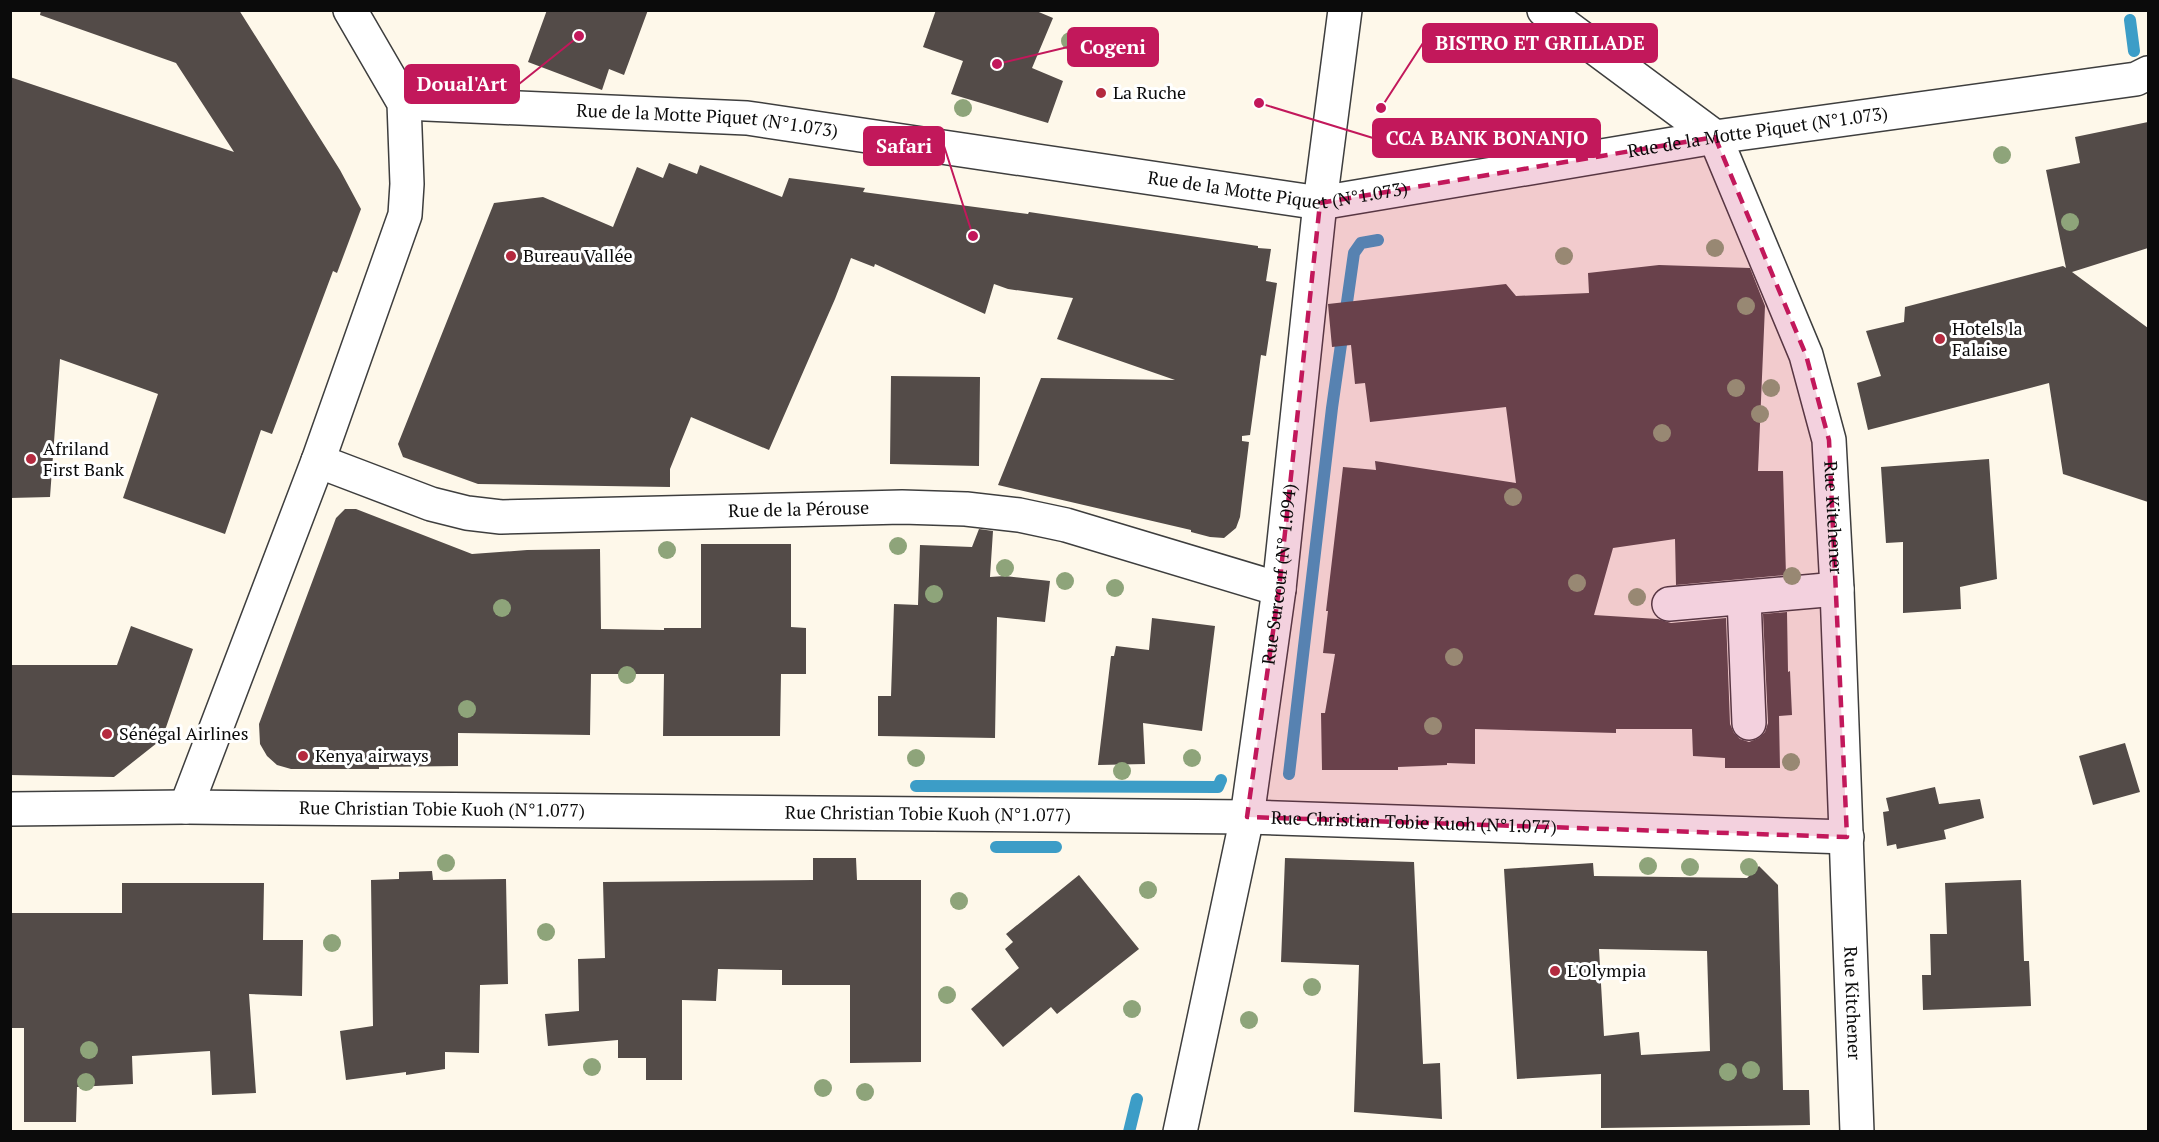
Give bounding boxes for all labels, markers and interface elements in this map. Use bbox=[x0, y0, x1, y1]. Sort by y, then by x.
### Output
callout: BISTRO ET GRILLADE bbox=[1423, 24, 1657, 62]
callout: Cogeni bbox=[1068, 28, 1158, 66]
text: BISTRO ET GRILLADE bbox=[1435, 29, 1645, 56]
text: Cogeni bbox=[1080, 33, 1146, 60]
callout: Doual'Art bbox=[405, 65, 519, 103]
text: Doual'Art bbox=[417, 70, 507, 97]
place label: La Ruche bbox=[1113, 80, 1186, 104]
marker: La Ruche bbox=[1094, 86, 1108, 100]
street label: Rue de la Motte Piquet (N°1.073) bbox=[576, 98, 840, 142]
street label: Rue de la Motte Piquet (N°1.073) bbox=[1626, 100, 1889, 162]
callout: CCA BANK BONANJO bbox=[1373, 119, 1600, 157]
text: CCA BANK BONANJO bbox=[1386, 124, 1588, 151]
callout: Safari bbox=[864, 127, 944, 165]
text: Safari bbox=[876, 132, 932, 159]
street label: Rue de la Motte Piquet (N°1.073) bbox=[1146, 165, 1409, 214]
place label: Bureau Vallée bbox=[523, 243, 633, 267]
marker: Bureau Vallée bbox=[504, 249, 518, 263]
place label: Hotels la Falaise bbox=[1952, 316, 2023, 361]
marker: Hotels la Falaise bbox=[1933, 332, 1947, 346]
place label: Afriland First Bank bbox=[43, 436, 125, 481]
marker: Afriland First Bank bbox=[24, 452, 38, 466]
street label: Rue Kitchener bbox=[1819, 460, 1849, 575]
street label: Rue Surcouf (N° 1.094) bbox=[1256, 482, 1301, 666]
street label: Rue de la Pérouse bbox=[728, 495, 869, 522]
place label: Sénégal Airlines bbox=[119, 721, 248, 745]
marker: Sénégal Airlines bbox=[100, 727, 114, 741]
place label: Kenya airways bbox=[315, 743, 429, 767]
marker: Kenya airways bbox=[296, 749, 310, 763]
street label: Rue Christian Tobie Kuoh (N°1.077) bbox=[299, 795, 585, 822]
street label: Rue Christian Tobie Kuoh (N°1.077) bbox=[785, 800, 1071, 826]
street label: Rue Christian Tobie Kuoh (N°1.077) bbox=[1271, 805, 1557, 838]
street label: Rue Kitchener bbox=[1839, 946, 1867, 1061]
place label: L'Olympia bbox=[1567, 958, 1646, 982]
marker: L'Olympia bbox=[1548, 964, 1562, 978]

